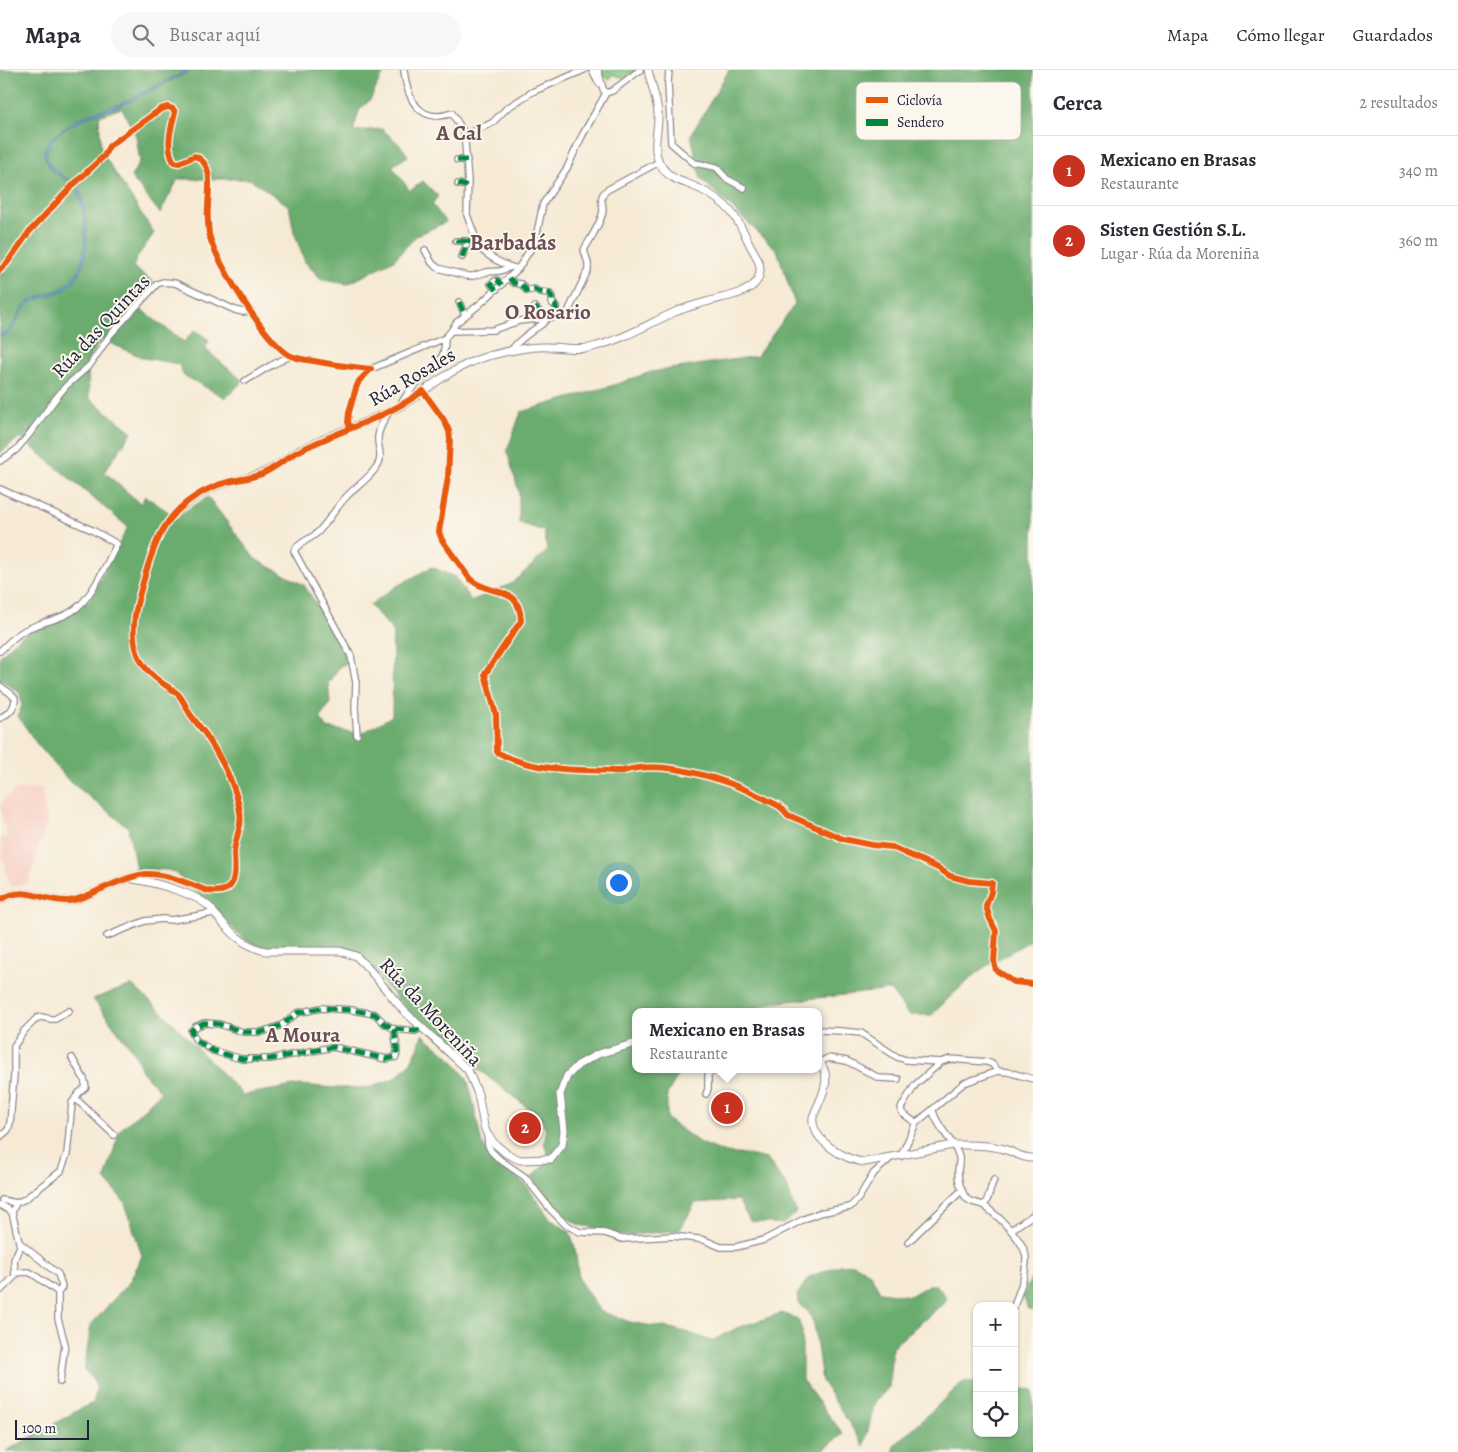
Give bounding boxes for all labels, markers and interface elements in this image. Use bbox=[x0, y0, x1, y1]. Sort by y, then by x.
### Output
search box bbox=[111, 12, 461, 57]
text: Mapa bbox=[25, 19, 81, 51]
icon: search bbox=[129, 21, 157, 49]
text: Buscar aquí bbox=[169, 22, 260, 48]
text: Mapa bbox=[1167, 23, 1208, 47]
text: Cómo llegar bbox=[1236, 23, 1325, 47]
text: Guardados bbox=[1353, 23, 1433, 47]
legend bbox=[856, 82, 1021, 140]
text: Cerca bbox=[1053, 89, 1103, 117]
text: Ciclovía bbox=[897, 91, 943, 110]
text: 2 resultados bbox=[1359, 92, 1438, 114]
text: Sendero bbox=[897, 113, 944, 132]
district label: A Cal bbox=[435, 119, 482, 147]
text: Mexicano en Brasas bbox=[1100, 147, 1256, 173]
text: 1 bbox=[1066, 160, 1072, 182]
text: 340 m bbox=[1399, 160, 1438, 182]
text: Restaurante bbox=[1100, 173, 1179, 195]
text: Sisten Gestión S.L. bbox=[1100, 217, 1246, 243]
district label: Barbadás bbox=[470, 228, 556, 258]
text: 2 bbox=[1065, 230, 1073, 252]
text: 360 m bbox=[1399, 230, 1438, 252]
text: Lugar · Rúa da Moreniña bbox=[1100, 243, 1260, 265]
street label: Rúa das Quintas bbox=[46, 268, 156, 384]
district label: O Rosario bbox=[505, 298, 591, 326]
street label: Rúa Rosales bbox=[363, 341, 461, 413]
your location bbox=[606, 870, 632, 896]
street label: Rúa da Moreniña bbox=[373, 952, 489, 1073]
popup bbox=[632, 1008, 822, 1073]
text: Mexicano en Brasas bbox=[649, 1017, 805, 1043]
district label: A Moura bbox=[265, 1021, 341, 1049]
text: Restaurante bbox=[649, 1043, 728, 1065]
pin: 1 bbox=[711, 1089, 743, 1127]
pin: 2 bbox=[509, 1109, 541, 1147]
map controls bbox=[973, 1302, 1018, 1437]
button: + bbox=[973, 1302, 1018, 1347]
button: − bbox=[973, 1347, 1018, 1392]
button: locate bbox=[973, 1392, 1018, 1437]
scale bar bbox=[15, 1417, 89, 1440]
text: 100 m bbox=[22, 1419, 56, 1438]

